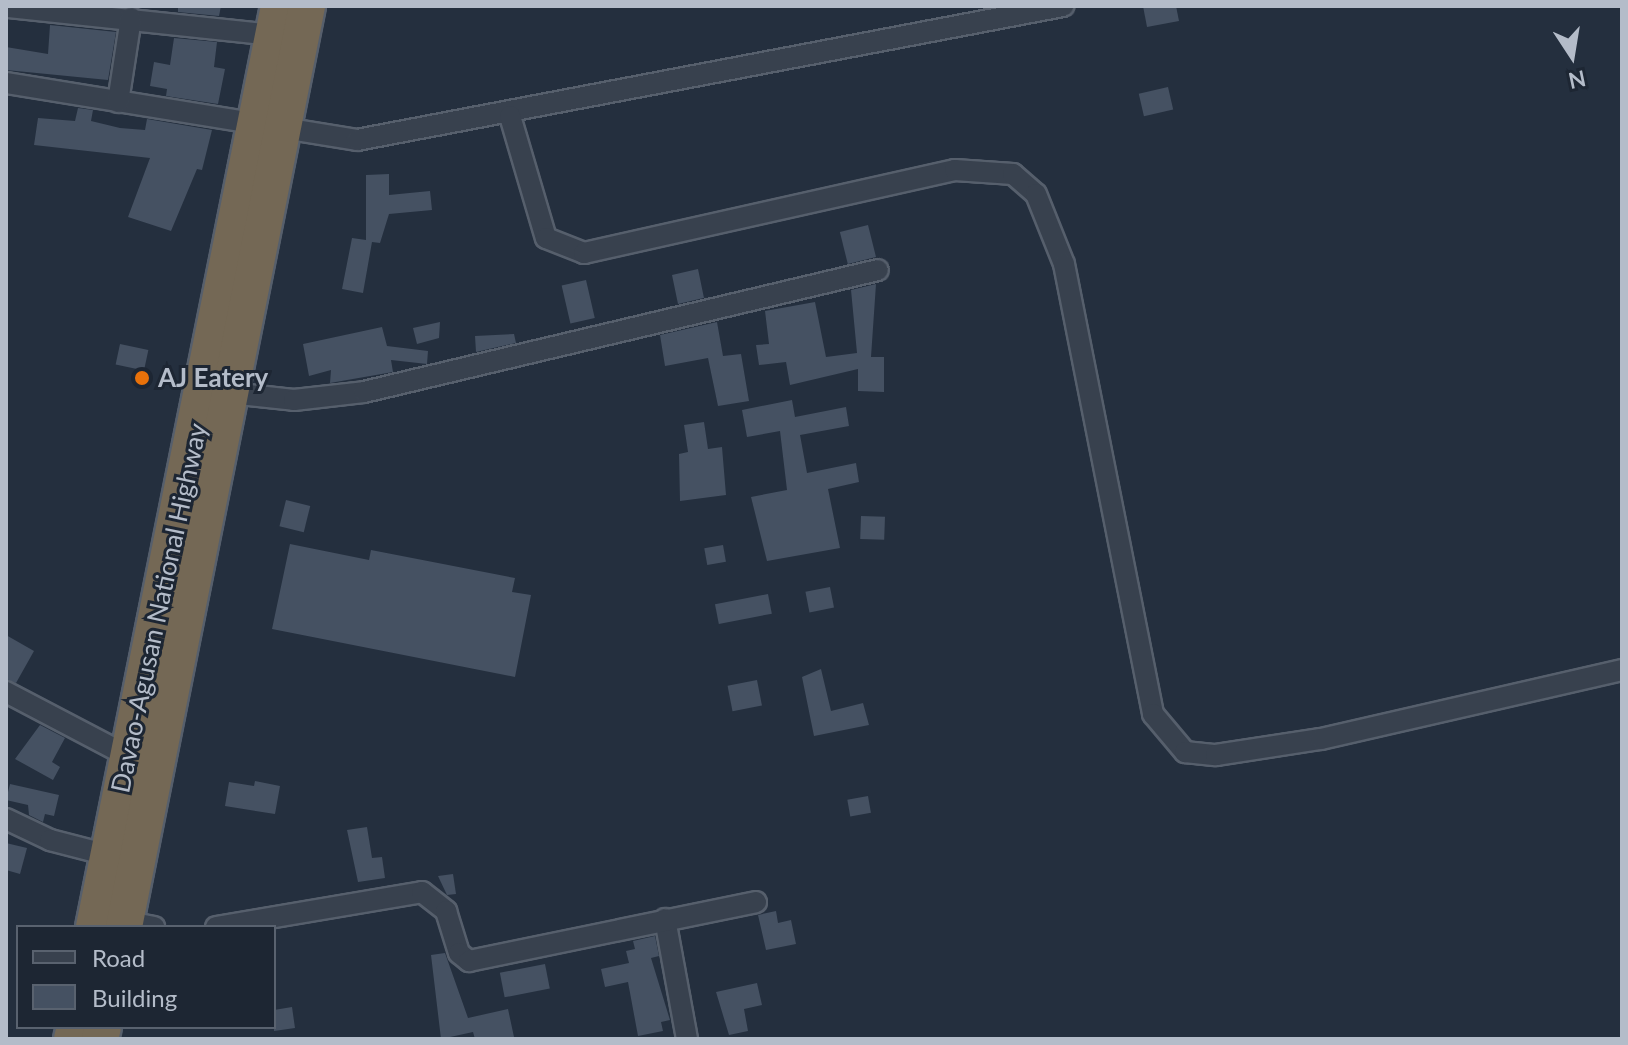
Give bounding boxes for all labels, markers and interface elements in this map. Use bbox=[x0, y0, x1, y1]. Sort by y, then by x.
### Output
north arrow bbox=[1532, 16, 1612, 96]
text: N bbox=[1566, 65, 1588, 95]
place label: AJ Eatery bbox=[158, 362, 268, 394]
marker: AJ Eatery bbox=[133, 369, 151, 387]
street label: Davao-Agusan National Highway bbox=[105, 420, 213, 796]
legend bbox=[16, 925, 276, 1029]
text: Road bbox=[92, 943, 145, 972]
text: Building bbox=[92, 983, 177, 1012]

